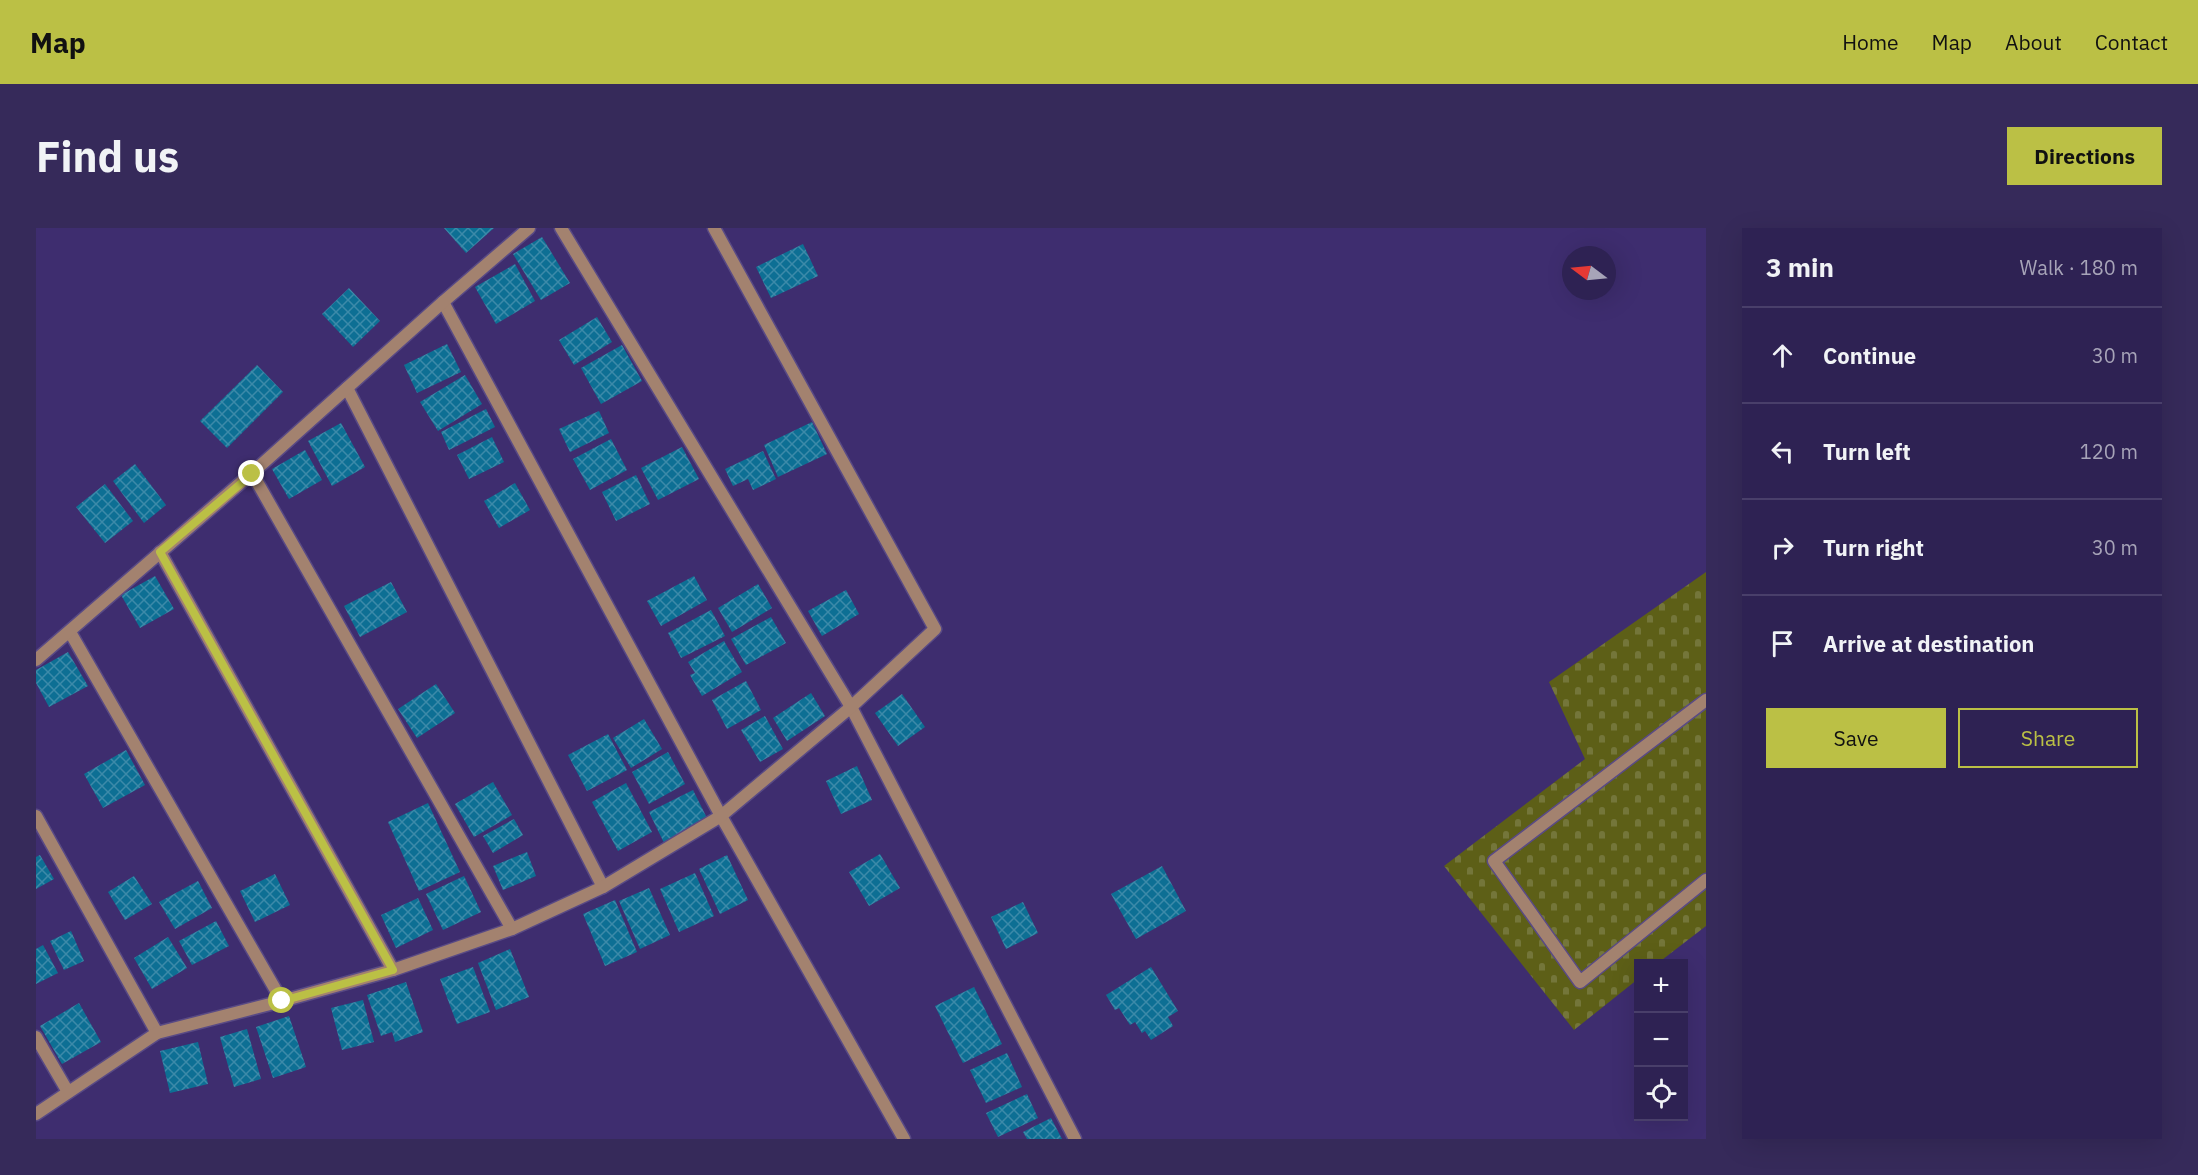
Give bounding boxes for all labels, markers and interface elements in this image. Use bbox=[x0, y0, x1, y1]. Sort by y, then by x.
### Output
text: Map bbox=[30, 24, 86, 61]
text: Home bbox=[1842, 28, 1899, 56]
text: Map bbox=[1932, 28, 1972, 56]
text: About bbox=[2005, 28, 2062, 56]
text: Contact bbox=[2095, 28, 2168, 56]
button: Directions bbox=[2007, 127, 2162, 185]
text: Find us bbox=[36, 129, 179, 184]
north arrow bbox=[1562, 246, 1616, 300]
text: 3 min bbox=[1766, 250, 1834, 284]
text: Walk · 180 m bbox=[2020, 254, 2138, 281]
icon: ahead bbox=[1766, 339, 1799, 372]
text: Continue bbox=[1823, 341, 1916, 370]
text: 30 m bbox=[2092, 342, 2138, 369]
icon: left bbox=[1766, 435, 1799, 468]
text: Turn left bbox=[1823, 437, 1911, 466]
text: 120 m bbox=[2080, 438, 2138, 465]
route end bbox=[238, 460, 264, 486]
icon: right bbox=[1766, 531, 1799, 564]
text: Turn right bbox=[1823, 533, 1924, 562]
text: 30 m bbox=[2092, 534, 2138, 561]
icon: arrive bbox=[1766, 627, 1799, 660]
text: Arrive at destination bbox=[1823, 629, 2034, 658]
button: Save bbox=[1766, 708, 1946, 768]
button: Share bbox=[1958, 708, 2138, 768]
map controls bbox=[1634, 959, 1688, 1121]
button: + bbox=[1634, 959, 1688, 1013]
route start bbox=[268, 987, 294, 1013]
button: − bbox=[1634, 1013, 1688, 1067]
button: locate bbox=[1634, 1067, 1688, 1121]

